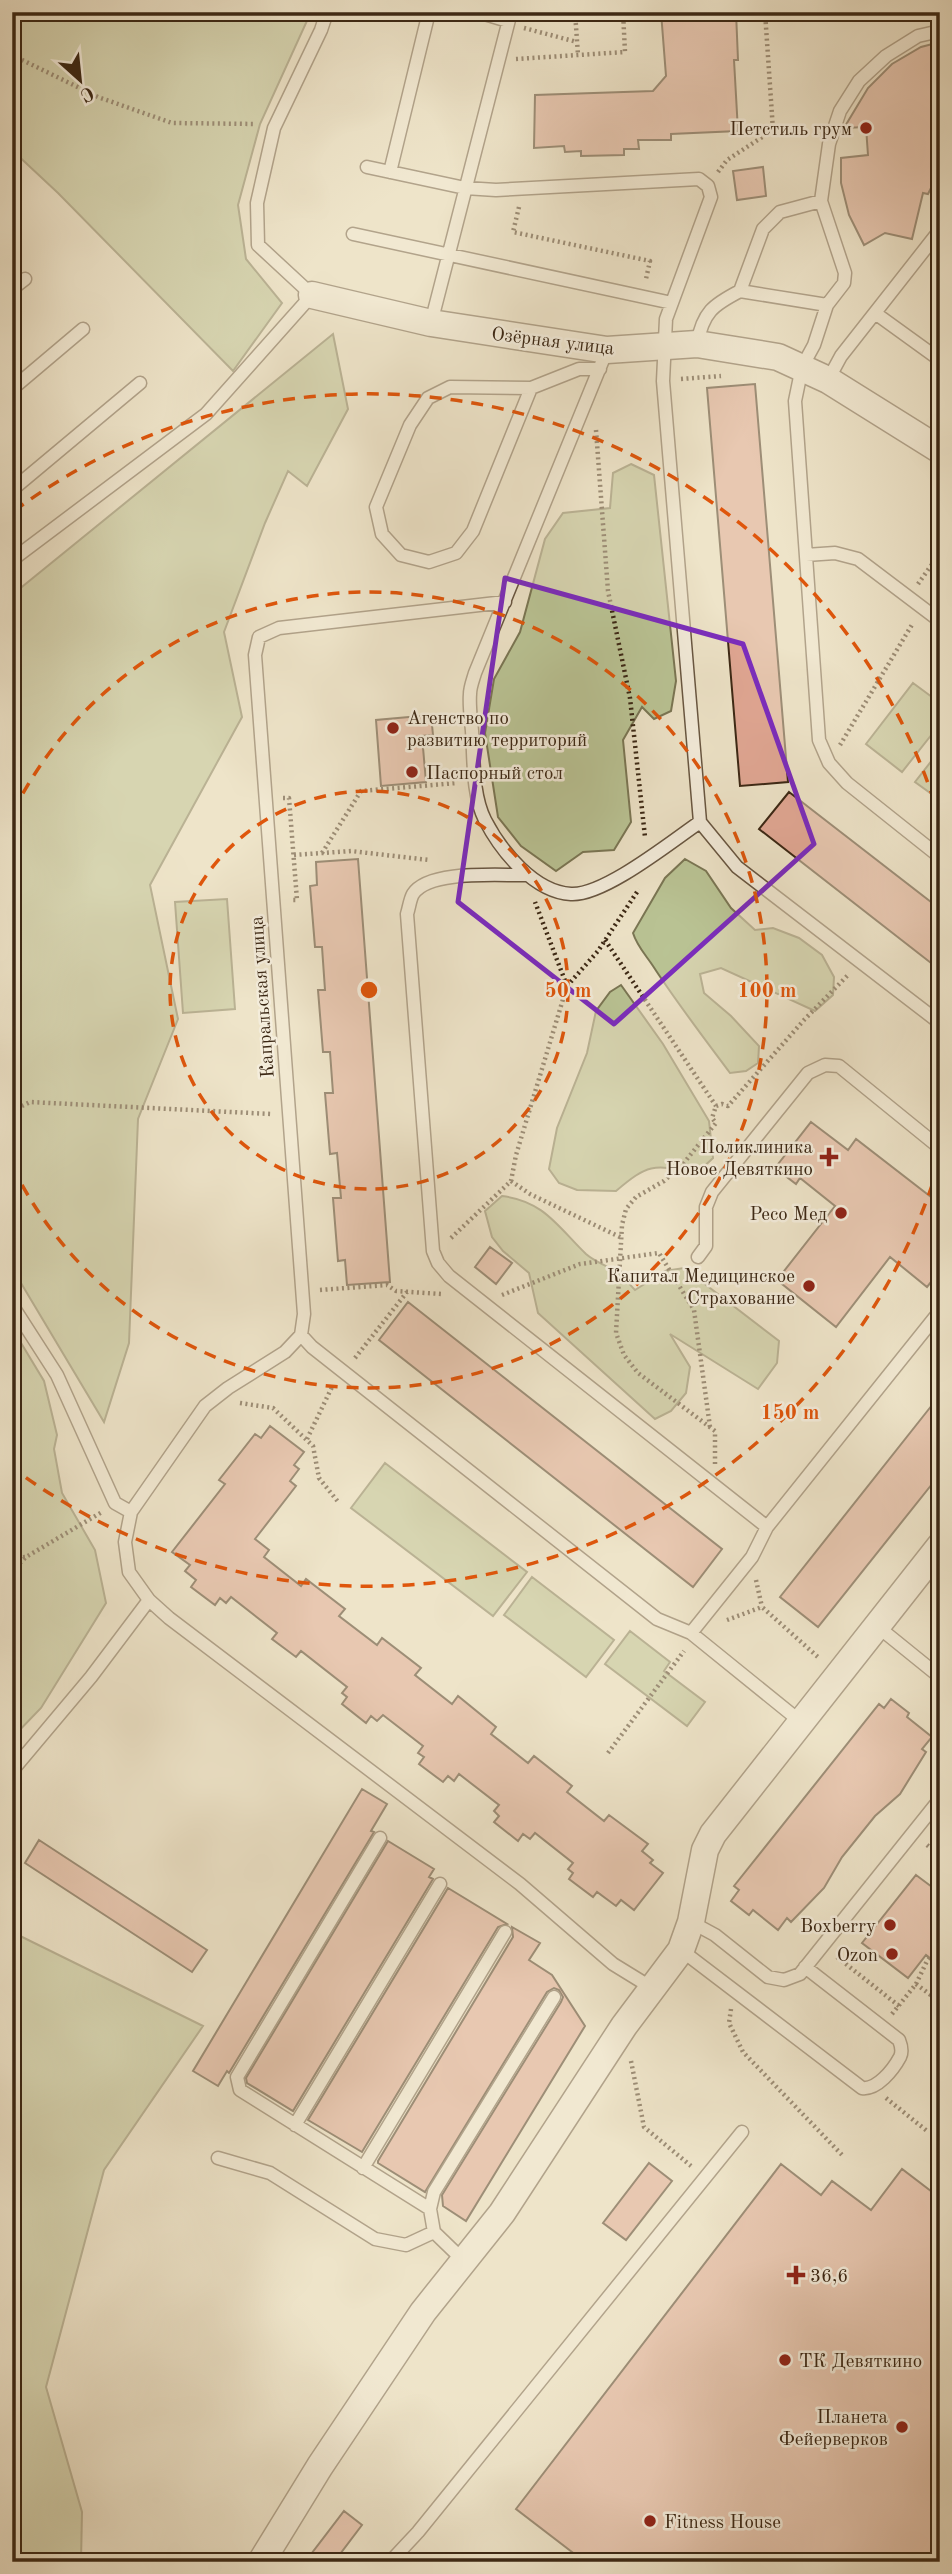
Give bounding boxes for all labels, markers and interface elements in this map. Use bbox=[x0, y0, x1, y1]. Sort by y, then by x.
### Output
north arrow bbox=[46, 46, 116, 116]
text: С bbox=[77, 82, 96, 104]
marker: Петстиль грум bbox=[858, 120, 874, 136]
place label: Петстиль грум bbox=[729, 121, 852, 140]
street label: Озёрная улица bbox=[490, 326, 616, 360]
place label: Агенство по развитию территорий bbox=[407, 710, 587, 751]
marker: Агенство по развитию территорий bbox=[385, 720, 401, 736]
marker: Паспорный стол bbox=[404, 764, 420, 780]
place label: Паспорный стол bbox=[426, 765, 563, 784]
street label: Капральская улица bbox=[248, 915, 279, 1078]
centre of rings bbox=[357, 978, 381, 1002]
text: 50 m bbox=[544, 981, 592, 1002]
text: 100 m bbox=[737, 981, 797, 1002]
place label: Поликлиника Новое Девяткино bbox=[666, 1139, 814, 1180]
marker: Поликлиника Новое Девяткино bbox=[819, 1147, 839, 1167]
marker: Ресо Мед bbox=[833, 1205, 849, 1221]
place label: Ресо Мед bbox=[749, 1206, 828, 1225]
place label: Капитал Медицинское Страхование bbox=[607, 1268, 795, 1309]
marker: Капитал Медицинское Страхование bbox=[801, 1278, 817, 1294]
text: 150 m bbox=[760, 1403, 820, 1424]
marker: Boxberry bbox=[882, 1917, 898, 1933]
place label: Boxberry bbox=[800, 1918, 876, 1937]
marker: Ozon bbox=[884, 1946, 900, 1962]
place label: Ozon bbox=[837, 1947, 878, 1966]
marker: 36,6 bbox=[788, 2267, 804, 2283]
place label: 36,6 bbox=[810, 2268, 848, 2287]
marker: ТК Девяткино bbox=[777, 2352, 793, 2368]
place label: ТК Девяткино bbox=[799, 2353, 922, 2372]
place label: Планета Фейерверков bbox=[779, 2409, 889, 2450]
marker: Планета Фейерверков bbox=[894, 2419, 910, 2435]
marker: Fitness House bbox=[642, 2513, 658, 2529]
place label: Fitness House bbox=[664, 2514, 781, 2533]

